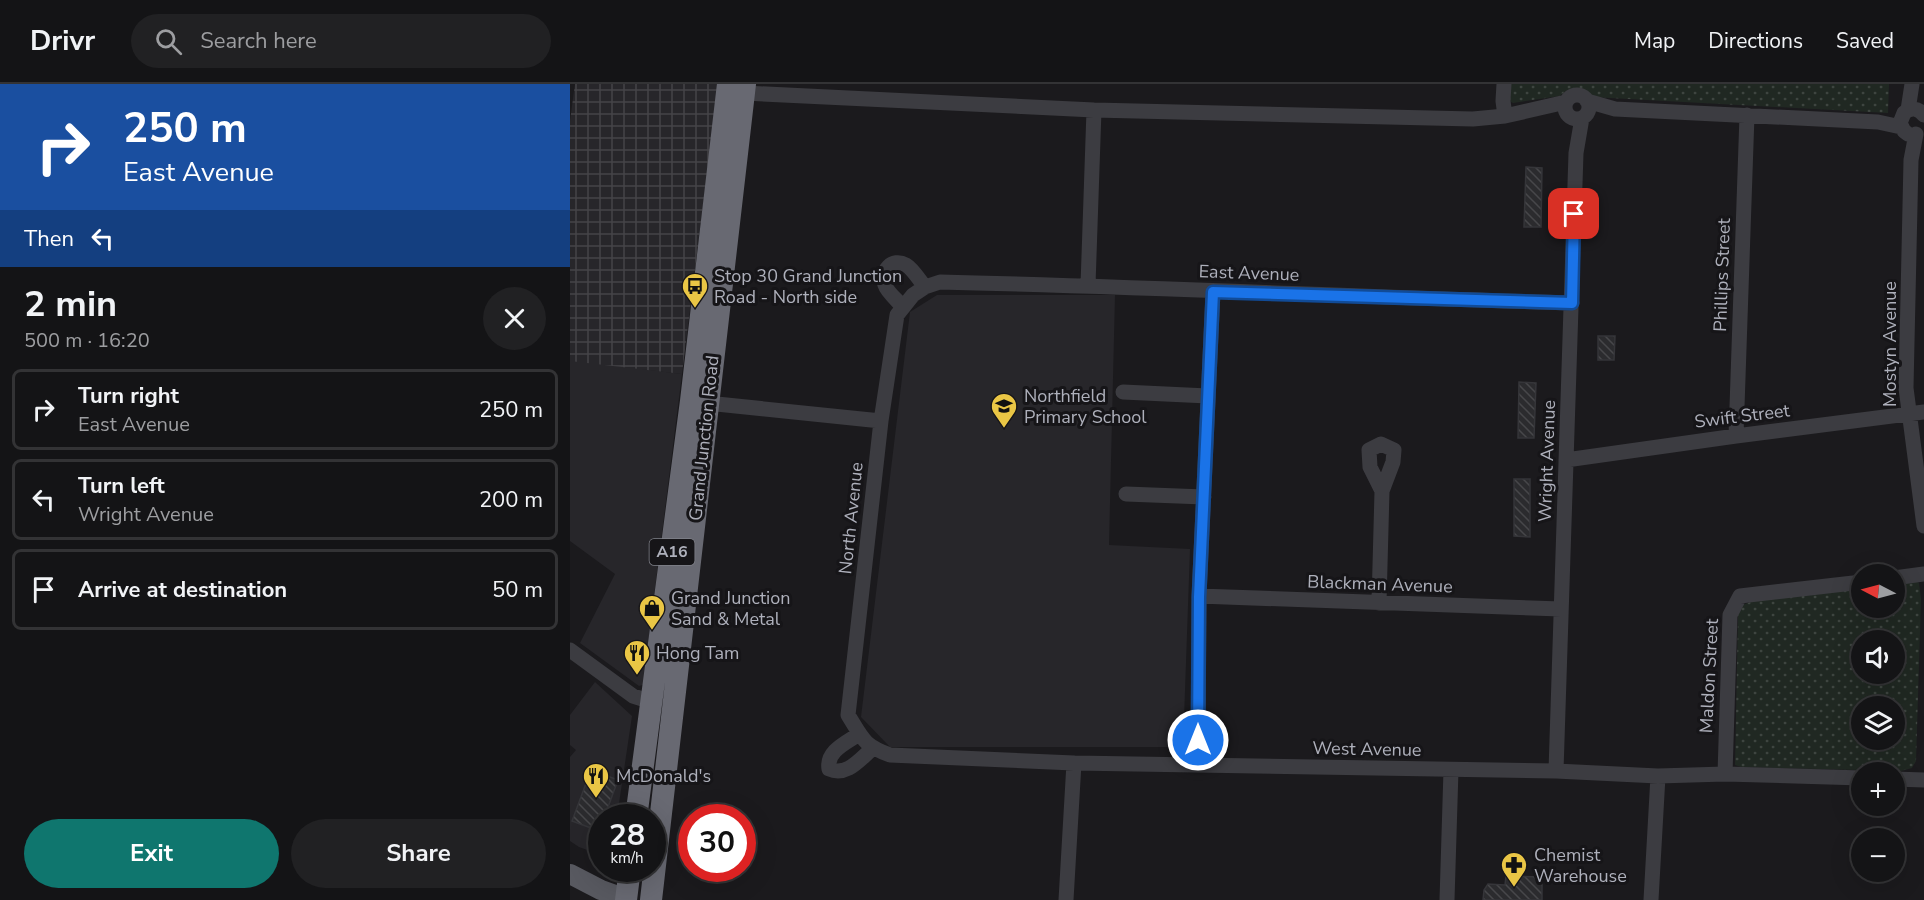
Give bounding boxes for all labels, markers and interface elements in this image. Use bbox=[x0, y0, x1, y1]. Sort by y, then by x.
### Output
search box bbox=[131, 14, 551, 68]
text: Drivr bbox=[30, 22, 95, 60]
icon: search bbox=[152, 25, 185, 58]
text: Search here bbox=[200, 26, 317, 56]
text: Map bbox=[1634, 27, 1675, 55]
text: Directions bbox=[1708, 27, 1803, 55]
text: Saved bbox=[1836, 27, 1894, 55]
text: 250 m bbox=[123, 100, 247, 157]
icon: right bbox=[24, 108, 102, 186]
text: East Avenue bbox=[123, 154, 274, 191]
pin bbox=[1548, 188, 1599, 239]
icon: arrive bbox=[1557, 197, 1590, 230]
street label: Phillips Street bbox=[1708, 217, 1736, 332]
icon: left bbox=[86, 222, 119, 255]
text: Then bbox=[24, 224, 74, 254]
street label: East Avenue bbox=[1198, 259, 1300, 287]
place label: Stop 30 Grand Junction Road - North side bbox=[714, 264, 902, 309]
bus stop icon: Stop 30 Grand Junction Road - North side bbox=[680, 271, 710, 309]
text: 2 min bbox=[24, 280, 117, 329]
street label: Mostyn Avenue bbox=[1878, 281, 1902, 407]
button: close bbox=[483, 287, 546, 350]
text: 500 m · 16:20 bbox=[24, 327, 150, 354]
street label: Grand Junction Road bbox=[683, 354, 725, 522]
text: Turn right bbox=[78, 381, 179, 411]
place label: Northfield Primary School bbox=[1024, 384, 1147, 429]
school or university icon: Northfield Primary School bbox=[989, 391, 1019, 429]
icon: right bbox=[27, 393, 60, 426]
text: 250 m bbox=[479, 395, 543, 425]
street label: Swift Street bbox=[1693, 398, 1792, 434]
street label: Wright Avenue bbox=[1533, 399, 1561, 523]
text: East Avenue bbox=[78, 411, 190, 438]
street label: North Avenue bbox=[833, 461, 869, 575]
text: Turn left bbox=[78, 471, 165, 501]
icon: left bbox=[27, 483, 60, 516]
text: 200 m bbox=[479, 485, 543, 515]
text: Wright Avenue bbox=[78, 501, 214, 528]
road number: A16 bbox=[650, 539, 694, 565]
north arrow bbox=[1851, 564, 1905, 618]
map controls bbox=[1851, 564, 1905, 882]
street label: Blackman Avenue bbox=[1307, 569, 1453, 599]
icon: arrive bbox=[27, 573, 60, 606]
text: Arrive at destination bbox=[78, 575, 287, 605]
text: 50 m bbox=[492, 575, 543, 605]
place label: Grand Junction Sand & Metal bbox=[671, 586, 791, 631]
shop icon: Grand Junction Sand & Metal bbox=[637, 593, 667, 631]
street label: Maldon Street bbox=[1694, 617, 1724, 734]
button: sound bbox=[1851, 630, 1905, 684]
restaurant icon: Hong Tam bbox=[622, 638, 652, 676]
place label: Hong Tam bbox=[656, 641, 740, 665]
button: layers bbox=[1851, 696, 1905, 750]
position arrow bbox=[1166, 708, 1230, 772]
street label: West Avenue bbox=[1312, 736, 1422, 762]
restaurant icon: McDonald's bbox=[581, 761, 611, 799]
button: + bbox=[1851, 762, 1905, 816]
place label: McDonald's bbox=[616, 764, 711, 788]
speed limit sign: 30 bbox=[678, 804, 756, 882]
text: 28 bbox=[609, 815, 645, 856]
button: Exit bbox=[24, 819, 279, 888]
button: Share bbox=[291, 819, 546, 888]
button: − bbox=[1851, 828, 1905, 882]
place label: Chemist Warehouse bbox=[1534, 843, 1627, 888]
text: km/h bbox=[610, 848, 644, 868]
pharmacy icon: Chemist Warehouse bbox=[1499, 850, 1529, 888]

